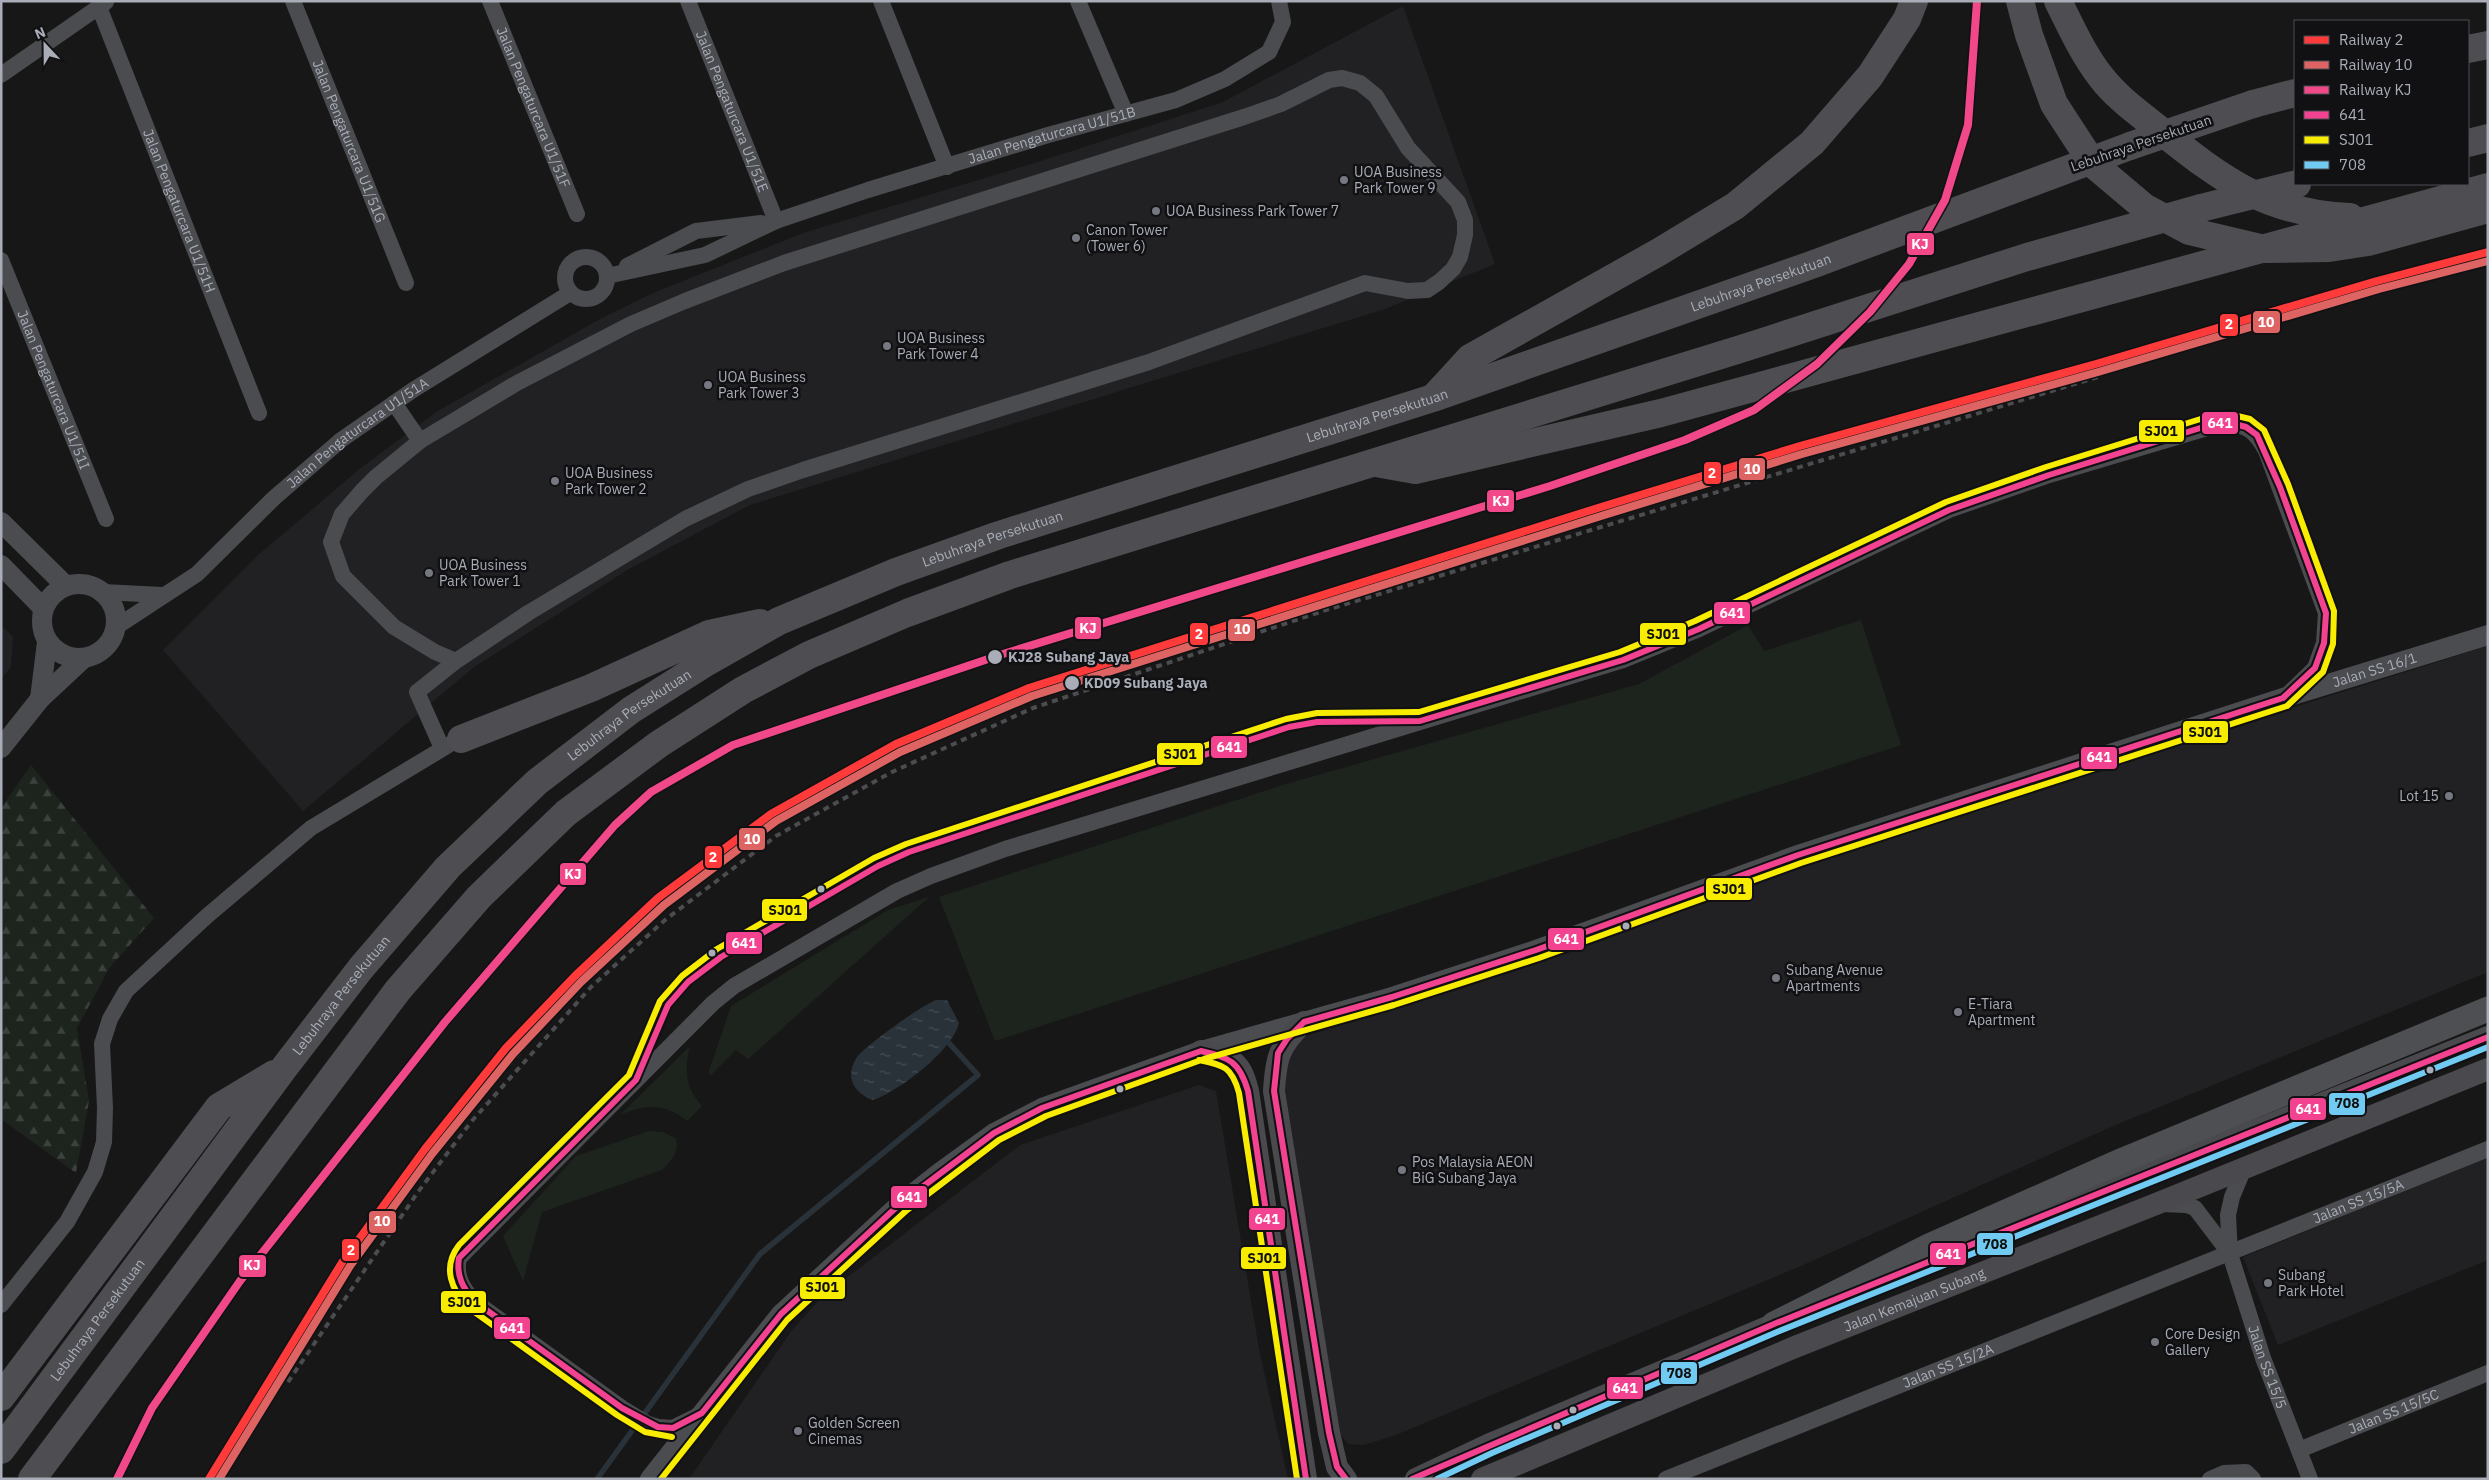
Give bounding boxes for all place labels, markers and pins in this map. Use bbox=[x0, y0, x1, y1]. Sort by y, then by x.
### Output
place label: UOA Business Park Tower 9 bbox=[1354, 163, 1442, 197]
marker: UOA Business Park Tower 9 bbox=[1338, 174, 1350, 186]
place label: UOA Business Park Tower 7 bbox=[1166, 202, 1339, 220]
marker: UOA Business Park Tower 7 bbox=[1150, 205, 1162, 217]
place label: Canon Tower (Tower 6) bbox=[1086, 221, 1168, 255]
marker: Canon Tower (Tower 6) bbox=[1070, 232, 1082, 244]
place label: UOA Business Park Tower 4 bbox=[897, 329, 985, 363]
marker: UOA Business Park Tower 4 bbox=[881, 340, 893, 352]
place label: UOA Business Park Tower 3 bbox=[718, 368, 806, 402]
marker: UOA Business Park Tower 3 bbox=[702, 379, 714, 391]
place label: UOA Business Park Tower 2 bbox=[565, 464, 653, 498]
marker: UOA Business Park Tower 2 bbox=[549, 475, 561, 487]
place label: UOA Business Park Tower 1 bbox=[439, 556, 527, 590]
marker: UOA Business Park Tower 1 bbox=[423, 567, 435, 579]
marker: KJ28 Subang Jaya bbox=[986, 648, 1004, 666]
place label: KJ28 Subang Jaya bbox=[1008, 648, 1129, 666]
marker: KD09 Subang Jaya bbox=[1063, 674, 1081, 692]
place label: KD09 Subang Jaya bbox=[1084, 674, 1207, 692]
place label: Lot 15 bbox=[2399, 787, 2439, 805]
marker: Lot 15 bbox=[2443, 790, 2455, 802]
unlabelled marker bbox=[816, 884, 826, 894]
unlabelled marker bbox=[1621, 921, 1631, 931]
unlabelled marker bbox=[707, 948, 717, 958]
place label: Subang Avenue Apartments bbox=[1786, 961, 1883, 995]
marker: Subang Avenue Apartments bbox=[1770, 972, 1782, 984]
place label: E-Tiara Apartment bbox=[1968, 995, 2036, 1029]
marker: E-Tiara Apartment bbox=[1952, 1006, 1964, 1018]
unlabelled marker bbox=[2425, 1065, 2435, 1075]
unlabelled marker bbox=[1115, 1084, 1125, 1094]
place label: Pos Malaysia AEON BiG Subang Jaya bbox=[1412, 1153, 1533, 1187]
marker: Pos Malaysia AEON BiG Subang Jaya bbox=[1396, 1164, 1408, 1176]
place label: Subang Park Hotel bbox=[2278, 1266, 2344, 1300]
marker: Subang Park Hotel bbox=[2262, 1277, 2274, 1289]
place label: Core Design Gallery bbox=[2165, 1325, 2240, 1359]
marker: Core Design Gallery bbox=[2149, 1336, 2161, 1348]
unlabelled marker bbox=[1568, 1405, 1578, 1415]
place label: Golden Screen Cinemas bbox=[808, 1414, 900, 1448]
unlabelled marker bbox=[1552, 1421, 1562, 1431]
marker: Golden Screen Cinemas bbox=[792, 1425, 804, 1437]

